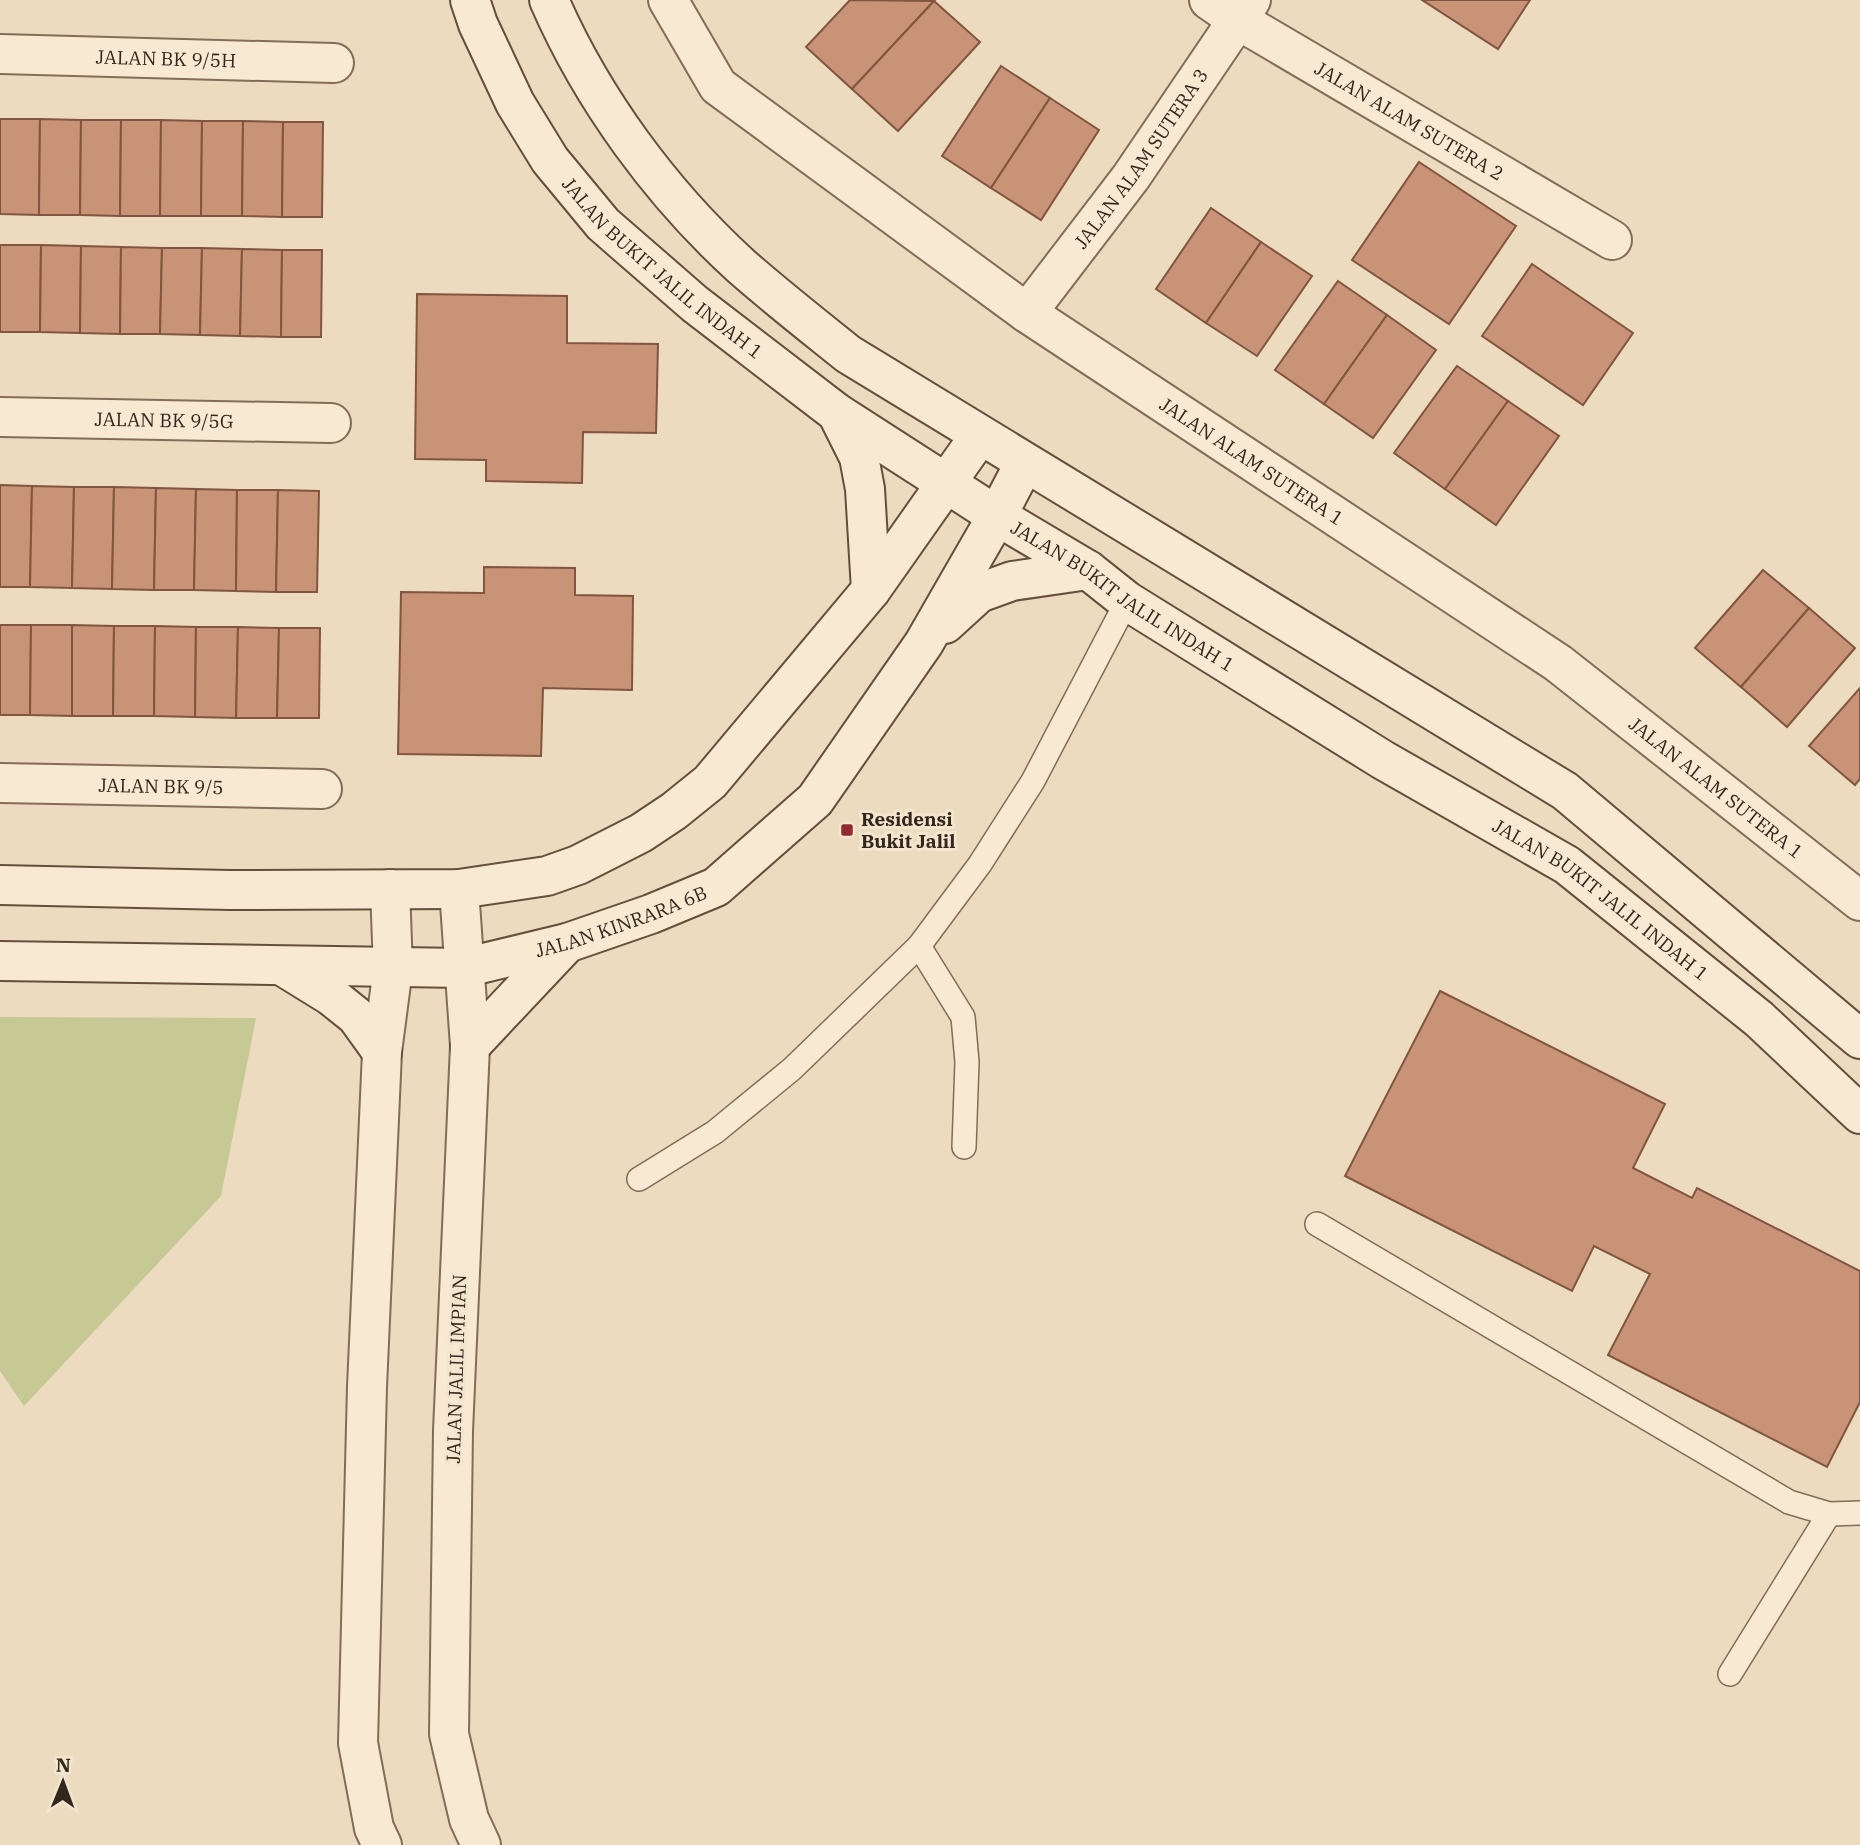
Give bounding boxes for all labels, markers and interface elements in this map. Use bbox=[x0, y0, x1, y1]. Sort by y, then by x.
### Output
street label: JALAN BK 9/5H bbox=[95, 45, 236, 72]
street label: JALAN ALAM SUTERA 2 bbox=[1311, 56, 1508, 186]
street label: JALAN ALAM SUTERA 3 bbox=[1069, 64, 1213, 253]
street label: JALAN BUKIT JALIL INDAH 1 bbox=[557, 172, 768, 364]
street label: JALAN ALAM SUTERA 1 bbox=[1155, 392, 1348, 530]
street label: JALAN BK 9/5G bbox=[94, 407, 234, 433]
street label: JALAN BUKIT JALIL INDAH 1 bbox=[1007, 515, 1239, 677]
street label: JALAN ALAM SUTERA 1 bbox=[1624, 711, 1808, 864]
street label: JALAN BK 9/5 bbox=[98, 773, 224, 799]
place label: Residensi Bukit Jalil bbox=[861, 807, 955, 853]
street label: JALAN BUKIT JALIL INDAH 1 bbox=[1489, 813, 1714, 986]
marker: Residensi Bukit Jalil bbox=[839, 822, 855, 838]
street label: JALAN KINRARA 6B bbox=[533, 880, 710, 962]
street label: JALAN JALIL IMPIAN bbox=[441, 1274, 471, 1464]
north arrow bbox=[28, 1747, 98, 1817]
text: N bbox=[56, 1753, 71, 1777]

